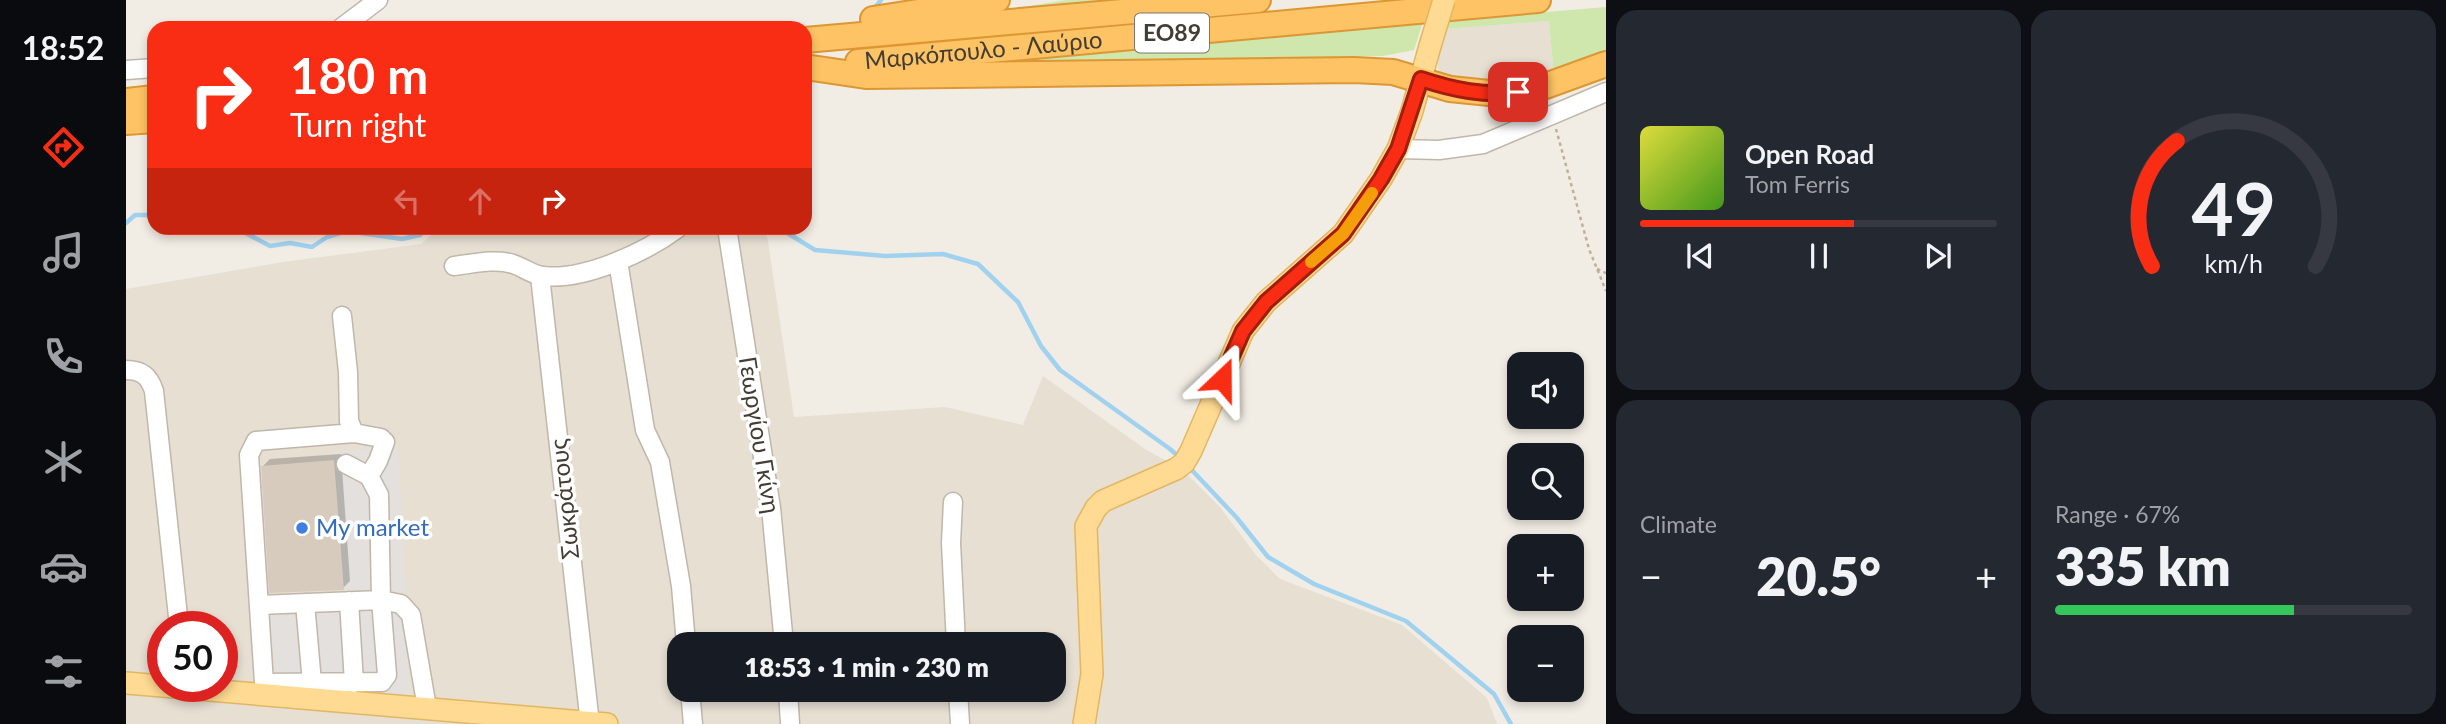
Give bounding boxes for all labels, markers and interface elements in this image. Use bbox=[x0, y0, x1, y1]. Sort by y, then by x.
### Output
road number: ΕΟ89 bbox=[1135, 14, 1209, 52]
street label: Μαρκόπουλο - Λαύριο bbox=[863, 24, 1104, 74]
text: 18:52 bbox=[22, 28, 104, 67]
text: 180 m bbox=[290, 46, 428, 104]
icon: right bbox=[175, 49, 266, 140]
pin bbox=[1488, 62, 1548, 122]
icon: arrive bbox=[1499, 73, 1537, 111]
text: Turn right bbox=[290, 105, 426, 144]
icon: directions bbox=[39, 123, 88, 172]
text: Open Road bbox=[1745, 138, 1874, 170]
text: 49 bbox=[2191, 165, 2276, 253]
text: Tom Ferris bbox=[1745, 170, 1850, 198]
icon: left bbox=[388, 182, 426, 220]
icon: ahead bbox=[461, 182, 499, 220]
icon: right bbox=[534, 182, 572, 220]
icon: music bbox=[39, 228, 88, 277]
icon: previous bbox=[1681, 237, 1719, 275]
icon: pause bbox=[1800, 237, 1838, 275]
icon: next bbox=[1919, 237, 1957, 275]
text: km/h bbox=[2204, 248, 2263, 278]
icon: phone bbox=[39, 332, 88, 381]
position arrow bbox=[1185, 342, 1259, 416]
map controls bbox=[1507, 352, 1584, 702]
button: sound bbox=[1507, 352, 1584, 429]
street label: Γεωργίου Γκίνη bbox=[734, 354, 787, 515]
icon: climate bbox=[39, 437, 88, 486]
street label: Σωκράτους bbox=[543, 438, 584, 561]
button: search bbox=[1507, 443, 1584, 520]
text: Range · 67% bbox=[2055, 500, 2180, 528]
text: Climate bbox=[1640, 510, 1717, 538]
place label: My market bbox=[316, 512, 429, 541]
marker: My market bbox=[294, 520, 310, 536]
button: + bbox=[1507, 534, 1584, 611]
text: 335 km bbox=[2055, 535, 2231, 597]
icon: car bbox=[39, 542, 88, 591]
text: 20.5° bbox=[1756, 545, 1881, 607]
text: − bbox=[1640, 553, 1662, 599]
text: + bbox=[1975, 553, 1997, 599]
speed limit sign: 50 bbox=[147, 611, 238, 702]
button: − bbox=[1507, 625, 1584, 702]
icon: filters bbox=[39, 647, 88, 696]
text: 18:53 · 1 min · 230 m bbox=[744, 651, 989, 683]

